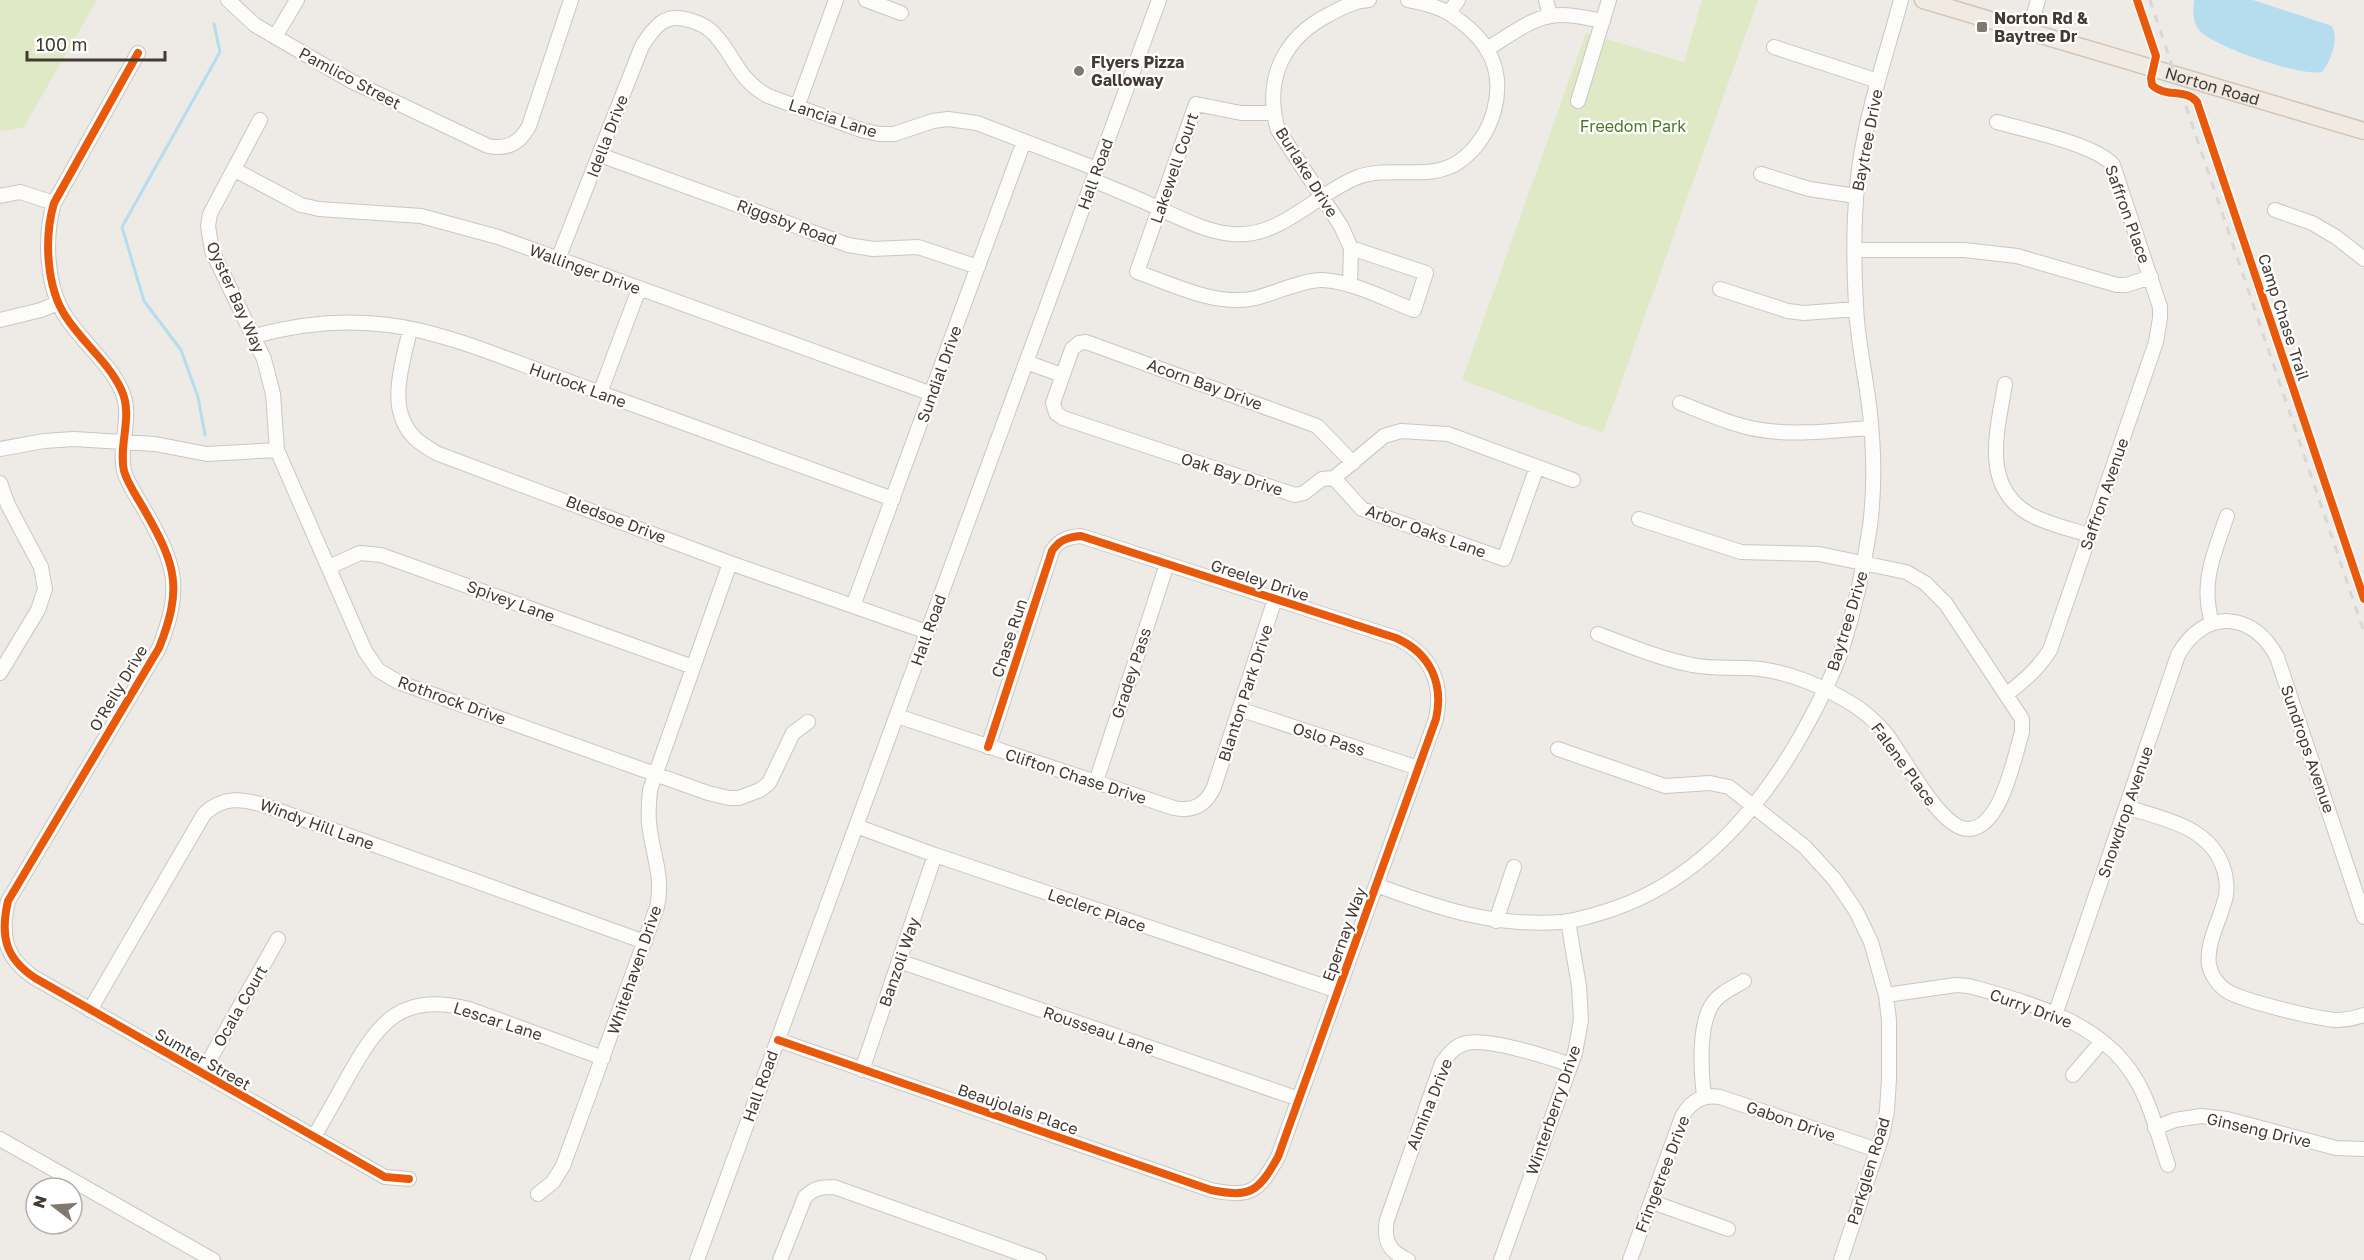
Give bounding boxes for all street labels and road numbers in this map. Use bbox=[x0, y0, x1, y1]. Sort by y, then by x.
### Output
street label: Pamlico Street bbox=[296, 43, 404, 113]
street label: Norton Road bbox=[2163, 63, 2262, 109]
street label: Baytree Drive bbox=[1847, 87, 1887, 193]
street label: Idella Drive bbox=[582, 92, 632, 180]
street label: Lancia Lane bbox=[786, 94, 880, 142]
street label: Lakewell Court bbox=[1146, 110, 1202, 226]
street label: Burlake Drive bbox=[1271, 123, 1343, 221]
street label: Hall Road bbox=[1073, 136, 1117, 212]
street label: Saffron Place bbox=[2101, 162, 2155, 266]
street label: Riggsby Road bbox=[734, 195, 840, 249]
street label: Oyster Bay Way bbox=[202, 238, 270, 356]
street label: Wallinger Drive bbox=[527, 240, 643, 298]
street label: Camp Chase Trail bbox=[2254, 251, 2314, 383]
street label: Sundial Drive bbox=[912, 323, 966, 425]
street label: Acorn Bay Drive bbox=[1145, 354, 1265, 414]
street label: Hurlock Lane bbox=[527, 358, 629, 412]
street label: Saffron Avenue bbox=[2075, 435, 2133, 553]
street label: Oak Bay Drive bbox=[1179, 448, 1285, 500]
street label: Bledsoe Drive bbox=[563, 491, 669, 547]
street label: Arbor Oaks Lane bbox=[1363, 500, 1489, 562]
street label: Greeley Drive bbox=[1208, 555, 1312, 605]
street label: Baytree Drive bbox=[1822, 569, 1872, 673]
street label: Spivey Lane bbox=[464, 576, 558, 626]
street label: Hall Road bbox=[906, 592, 950, 668]
street label: Chase Run bbox=[987, 596, 1031, 680]
street label: Blanton Park Drive bbox=[1213, 622, 1277, 764]
street label: Gradey Pass bbox=[1107, 625, 1155, 721]
street label: O'Reily Drive bbox=[84, 641, 152, 735]
street label: Rothrock Drive bbox=[395, 671, 509, 729]
street label: Sundrops Avenue bbox=[2277, 682, 2339, 816]
street label: Oslo Pass bbox=[1290, 718, 1368, 760]
street label: Falene Place bbox=[1867, 718, 1941, 810]
street label: Snowdrop Avenue bbox=[2093, 743, 2157, 881]
street label: Clifton Chase Drive bbox=[1003, 744, 1149, 808]
street label: Windy Hill Lane bbox=[257, 794, 377, 854]
street label: Leclerc Place bbox=[1045, 884, 1149, 936]
street label: Epernay Way bbox=[1318, 884, 1370, 984]
street label: Whitehaven Drive bbox=[603, 903, 665, 1037]
street label: Banzoli Way bbox=[874, 915, 924, 1009]
street label: Ocala Court bbox=[209, 962, 271, 1050]
street label: Curry Drive bbox=[1987, 984, 2075, 1032]
street label: Lescar Lane bbox=[451, 997, 545, 1045]
street label: Rousseau Lane bbox=[1041, 1002, 1157, 1058]
street label: Sumter Street bbox=[152, 1024, 254, 1094]
street label: Winterberry Drive bbox=[1521, 1042, 1585, 1178]
street label: Hall Road bbox=[738, 1048, 782, 1124]
street label: Almina Drive bbox=[1402, 1056, 1456, 1152]
street label: Beaujolais Place bbox=[955, 1079, 1081, 1139]
street label: Gabon Drive bbox=[1744, 1096, 1838, 1146]
street label: Ginseng Drive bbox=[2205, 1108, 2313, 1152]
street label: Fringetree Drive bbox=[1630, 1113, 1694, 1235]
street label: Parkglen Road bbox=[1842, 1115, 1894, 1227]

